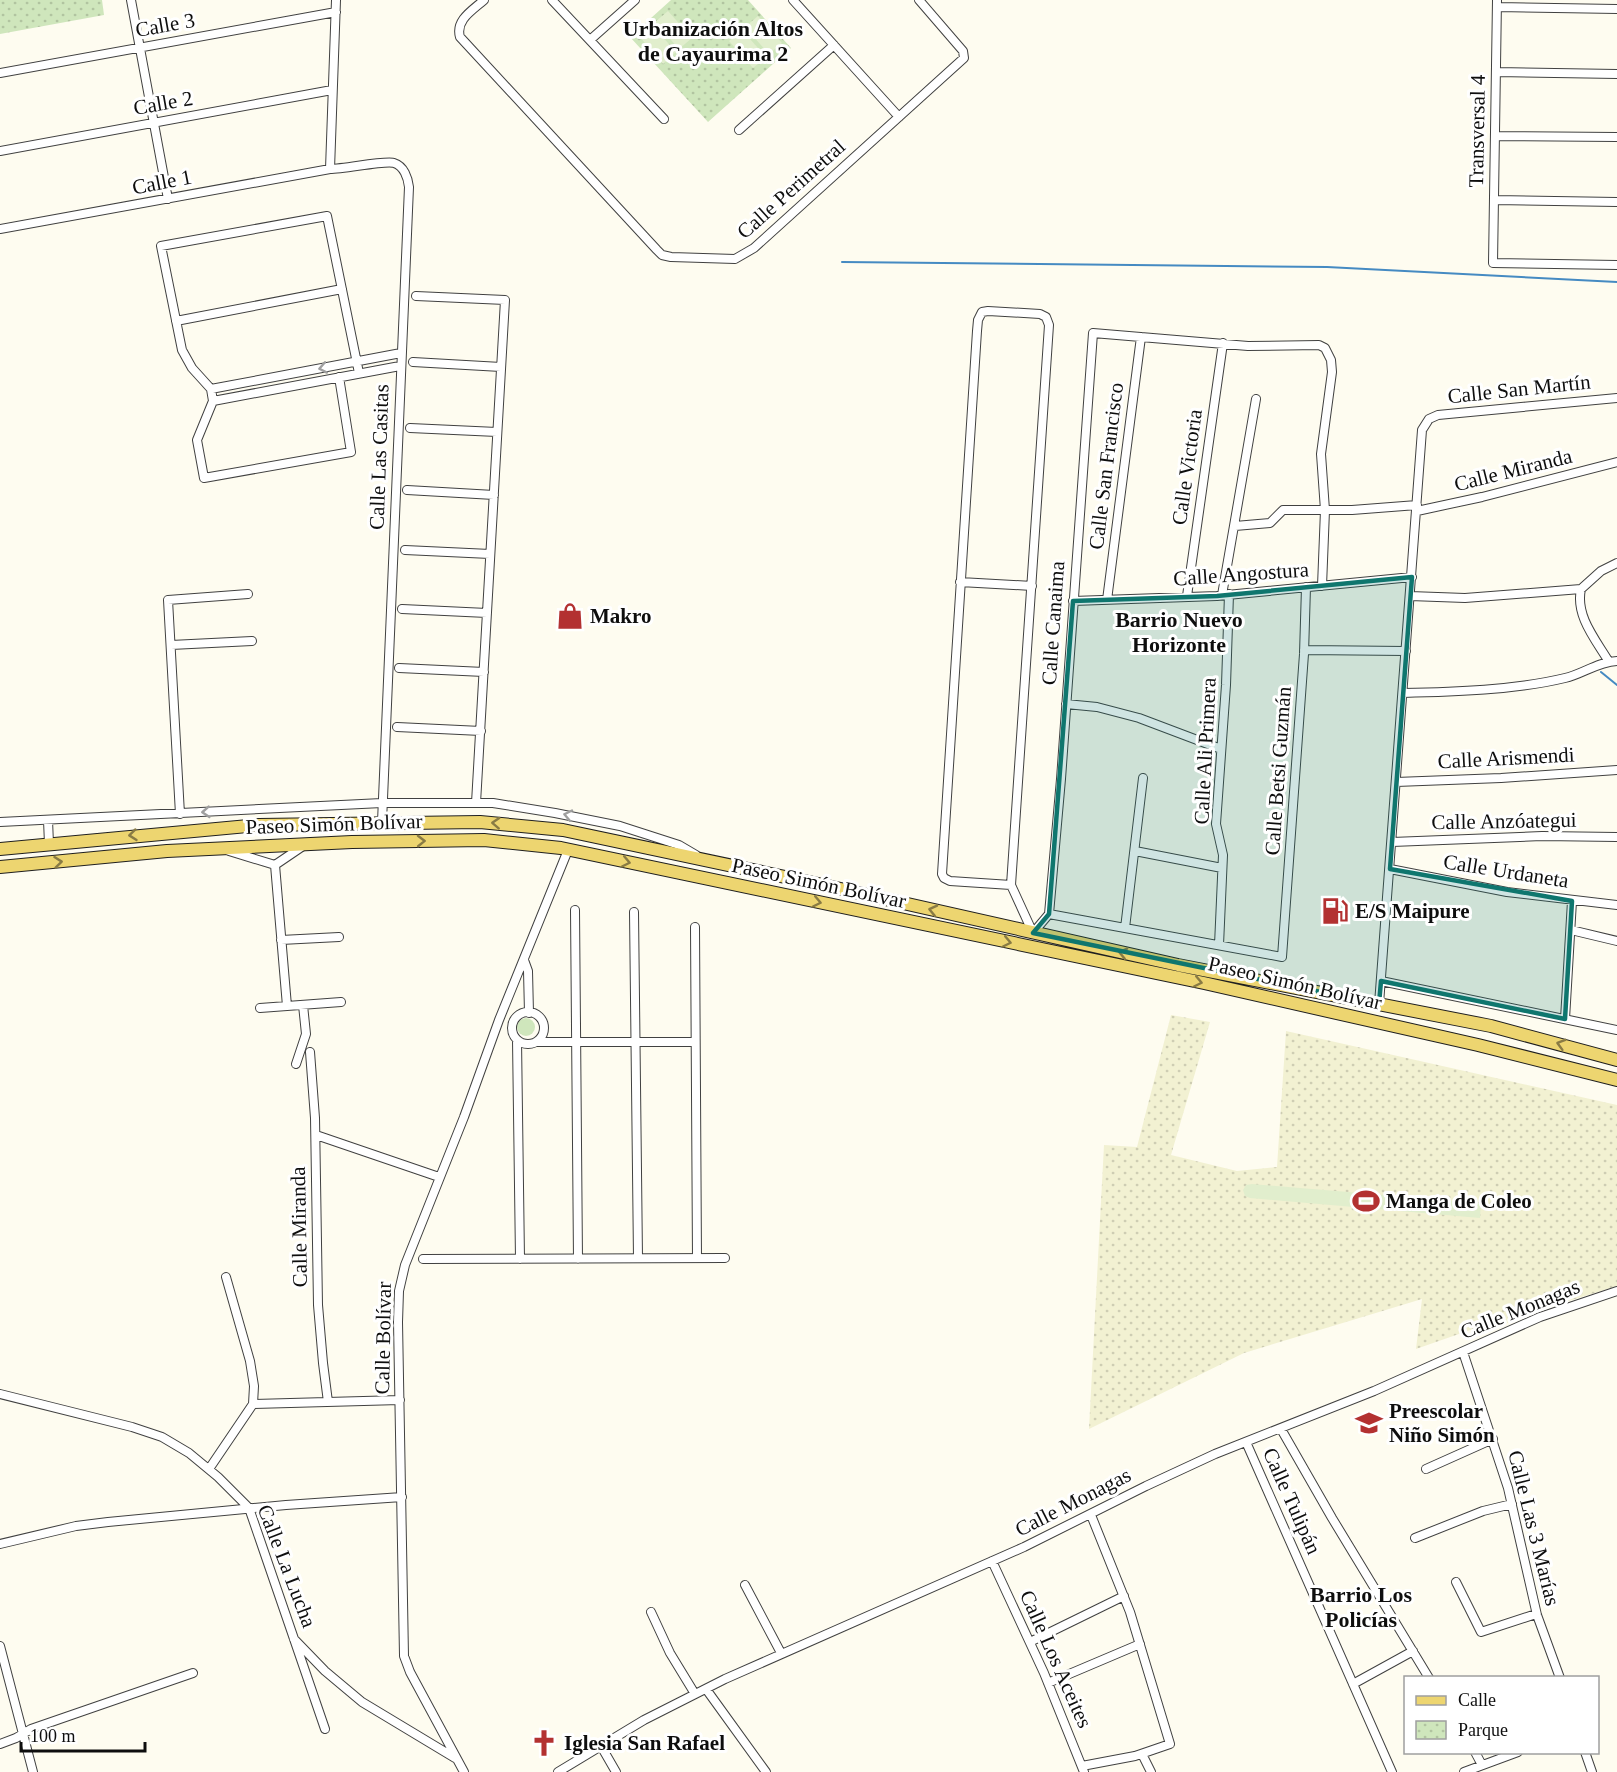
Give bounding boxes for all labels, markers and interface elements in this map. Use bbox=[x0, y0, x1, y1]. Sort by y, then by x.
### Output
street label: Calle 3 bbox=[133, 8, 197, 42]
district label: Urbanización Altos de Cayaurima 2 bbox=[623, 16, 804, 66]
street label: Transversal 4 bbox=[1464, 74, 1490, 188]
street label: Calle 2 bbox=[131, 86, 195, 120]
street label: Calle Perimetral bbox=[732, 134, 850, 244]
street label: Calle 1 bbox=[130, 164, 194, 200]
one-way arrow bbox=[318, 361, 328, 374]
street label: Calle San Martín bbox=[1446, 370, 1592, 408]
street label: Calle San Francisco bbox=[1084, 381, 1128, 551]
street label: Calle Las Casitas bbox=[364, 384, 394, 530]
street label: Calle Victoria bbox=[1167, 407, 1207, 526]
street label: Calle Miranda bbox=[1452, 444, 1575, 496]
street label: Calle Angostura bbox=[1172, 557, 1310, 591]
street label: Calle Canaima bbox=[1037, 560, 1069, 686]
shop icon: Makro bbox=[555, 601, 585, 631]
place label: Makro bbox=[590, 604, 651, 628]
district label: Barrio Nuevo Horizonte bbox=[1115, 607, 1243, 657]
street label: Calle Ali Primera bbox=[1189, 676, 1221, 825]
street label: Calle Betsi Guzmán bbox=[1260, 685, 1296, 856]
street label: Calle Arismendi bbox=[1437, 742, 1575, 774]
one-way arrow bbox=[201, 806, 210, 819]
street label: Calle Anzóategui bbox=[1431, 808, 1577, 834]
street label: Paseo Simón Bolívar bbox=[245, 809, 423, 839]
one-way arrow bbox=[563, 809, 573, 822]
one-way arrow bbox=[491, 816, 500, 829]
one-way arrow bbox=[129, 829, 138, 841]
one-way arrow bbox=[416, 835, 425, 847]
street label: Calle Urdaneta bbox=[1442, 849, 1571, 893]
street label: Paseo Simón Bolívar bbox=[730, 853, 908, 913]
one-way arrow bbox=[620, 855, 630, 868]
one-way arrow bbox=[54, 856, 63, 869]
one-way arrow bbox=[811, 895, 821, 908]
fuel station icon: E/S Maipure bbox=[1320, 896, 1350, 926]
place label: E/S Maipure bbox=[1355, 899, 1470, 923]
one-way arrow bbox=[928, 905, 938, 918]
one-way arrow bbox=[1002, 935, 1012, 948]
one-way arrow bbox=[1118, 947, 1128, 960]
street label: Paseo Simón Bolívar bbox=[1206, 951, 1384, 1015]
one-way arrow bbox=[1193, 975, 1203, 988]
one-way arrow bbox=[1556, 1039, 1567, 1051]
street label: Calle Miranda bbox=[286, 1166, 312, 1288]
sports icon: Manga de Coleo bbox=[1351, 1186, 1381, 1216]
place label: Manga de Coleo bbox=[1386, 1189, 1532, 1213]
street label: Calle Monagas bbox=[1457, 1274, 1583, 1344]
street label: Calle Bolívar bbox=[370, 1282, 396, 1394]
place label: Preescolar Niño Simón bbox=[1389, 1399, 1495, 1447]
school or university icon: Preescolar Niño Simón bbox=[1354, 1408, 1384, 1438]
street label: Calle Tulipán bbox=[1258, 1444, 1326, 1558]
street label: Calle Las 3 Marías bbox=[1503, 1448, 1565, 1608]
street label: Calle Monagas bbox=[1011, 1463, 1135, 1541]
street label: Calle La Lucha bbox=[253, 1501, 322, 1631]
district label: Barrio Los Policías bbox=[1310, 1582, 1412, 1632]
street label: Calle Los Aceites bbox=[1015, 1586, 1097, 1732]
legend bbox=[1404, 1676, 1599, 1754]
text: Calle bbox=[1458, 1690, 1496, 1710]
scale bar bbox=[21, 1715, 146, 1753]
text: Parque bbox=[1458, 1720, 1508, 1740]
text: 100 m bbox=[30, 1726, 76, 1746]
church icon: Iglesia San Rafael bbox=[529, 1728, 559, 1758]
place label: Iglesia San Rafael bbox=[564, 1731, 725, 1755]

